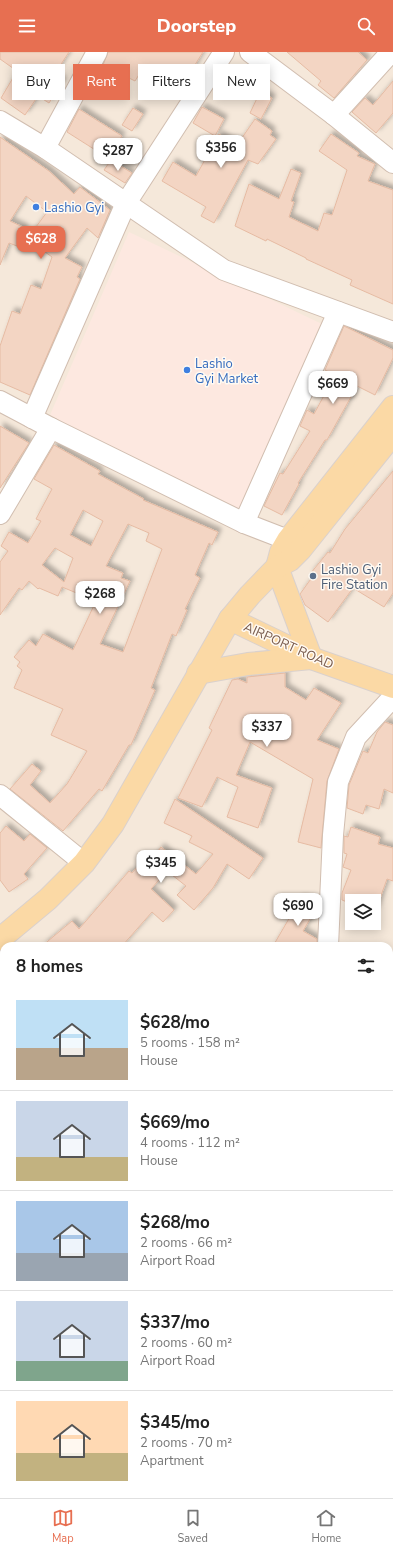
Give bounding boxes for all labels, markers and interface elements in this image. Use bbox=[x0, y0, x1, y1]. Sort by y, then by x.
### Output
text: Doorstep bbox=[157, 14, 236, 38]
icon: menu bbox=[16, 15, 38, 37]
icon: search bbox=[355, 15, 377, 37]
chip: Buy bbox=[12, 64, 65, 100]
chip: Rent bbox=[73, 64, 130, 100]
chip: Filters bbox=[138, 64, 205, 100]
chip: New bbox=[213, 64, 270, 100]
pin: $356 bbox=[197, 135, 245, 169]
pin: $287 bbox=[94, 138, 142, 172]
text: $356 bbox=[205, 139, 237, 157]
text: $287 bbox=[102, 142, 134, 160]
place label: Lashio Gyi bbox=[44, 199, 104, 217]
marker: Lashio Gyi bbox=[31, 202, 41, 212]
pin: $628 bbox=[17, 226, 65, 260]
text: $628 bbox=[25, 230, 57, 248]
place label: Lashio Gyi Market bbox=[195, 355, 258, 388]
marker: Lashio Gyi Market bbox=[182, 365, 192, 375]
pin: $669 bbox=[309, 371, 357, 405]
text: $669 bbox=[317, 375, 349, 393]
place label: Lashio Gyi Fire Station bbox=[321, 561, 388, 594]
marker: Lashio Gyi Fire Station bbox=[308, 571, 318, 581]
pin: $268 bbox=[76, 581, 124, 615]
text: $268 bbox=[84, 585, 116, 603]
street label: AIRPORT ROAD bbox=[241, 618, 336, 674]
pin: $337 bbox=[243, 714, 291, 748]
text: $337 bbox=[251, 718, 283, 736]
pin: $345 bbox=[137, 850, 185, 884]
text: $345 bbox=[145, 854, 177, 872]
pin: $690 bbox=[274, 893, 322, 927]
map controls bbox=[345, 894, 381, 930]
button: layers bbox=[345, 894, 381, 930]
text: $690 bbox=[282, 897, 314, 915]
text: 8 homes bbox=[16, 955, 83, 978]
icon: filters bbox=[355, 955, 377, 977]
text: $628/mo bbox=[140, 1011, 210, 1034]
icon: home bbox=[48, 1016, 96, 1064]
text: 5 rooms · 158 m² bbox=[140, 1034, 240, 1052]
text: House bbox=[140, 1052, 178, 1070]
text: $669/mo bbox=[140, 1111, 210, 1134]
icon: home bbox=[48, 1117, 96, 1165]
text: 4 rooms · 112 m² bbox=[140, 1134, 240, 1152]
text: House bbox=[140, 1152, 178, 1170]
text: $268/mo bbox=[140, 1211, 210, 1234]
icon: home bbox=[48, 1217, 96, 1265]
text: 2 rooms · 66 m² bbox=[140, 1234, 232, 1252]
text: Airport Road bbox=[140, 1252, 215, 1270]
text: $337/mo bbox=[140, 1311, 210, 1334]
icon: home bbox=[48, 1317, 96, 1365]
text: 2 rooms · 60 m² bbox=[140, 1334, 232, 1352]
text: Airport Road bbox=[140, 1352, 215, 1370]
text: $345/mo bbox=[140, 1411, 210, 1434]
icon: home bbox=[48, 1417, 96, 1465]
text: 2 rooms · 70 m² bbox=[140, 1434, 232, 1452]
text: Apartment bbox=[140, 1452, 203, 1470]
tab: Map bbox=[52, 1507, 74, 1546]
tab: Saved bbox=[177, 1507, 208, 1546]
tab: Home bbox=[311, 1507, 341, 1546]

